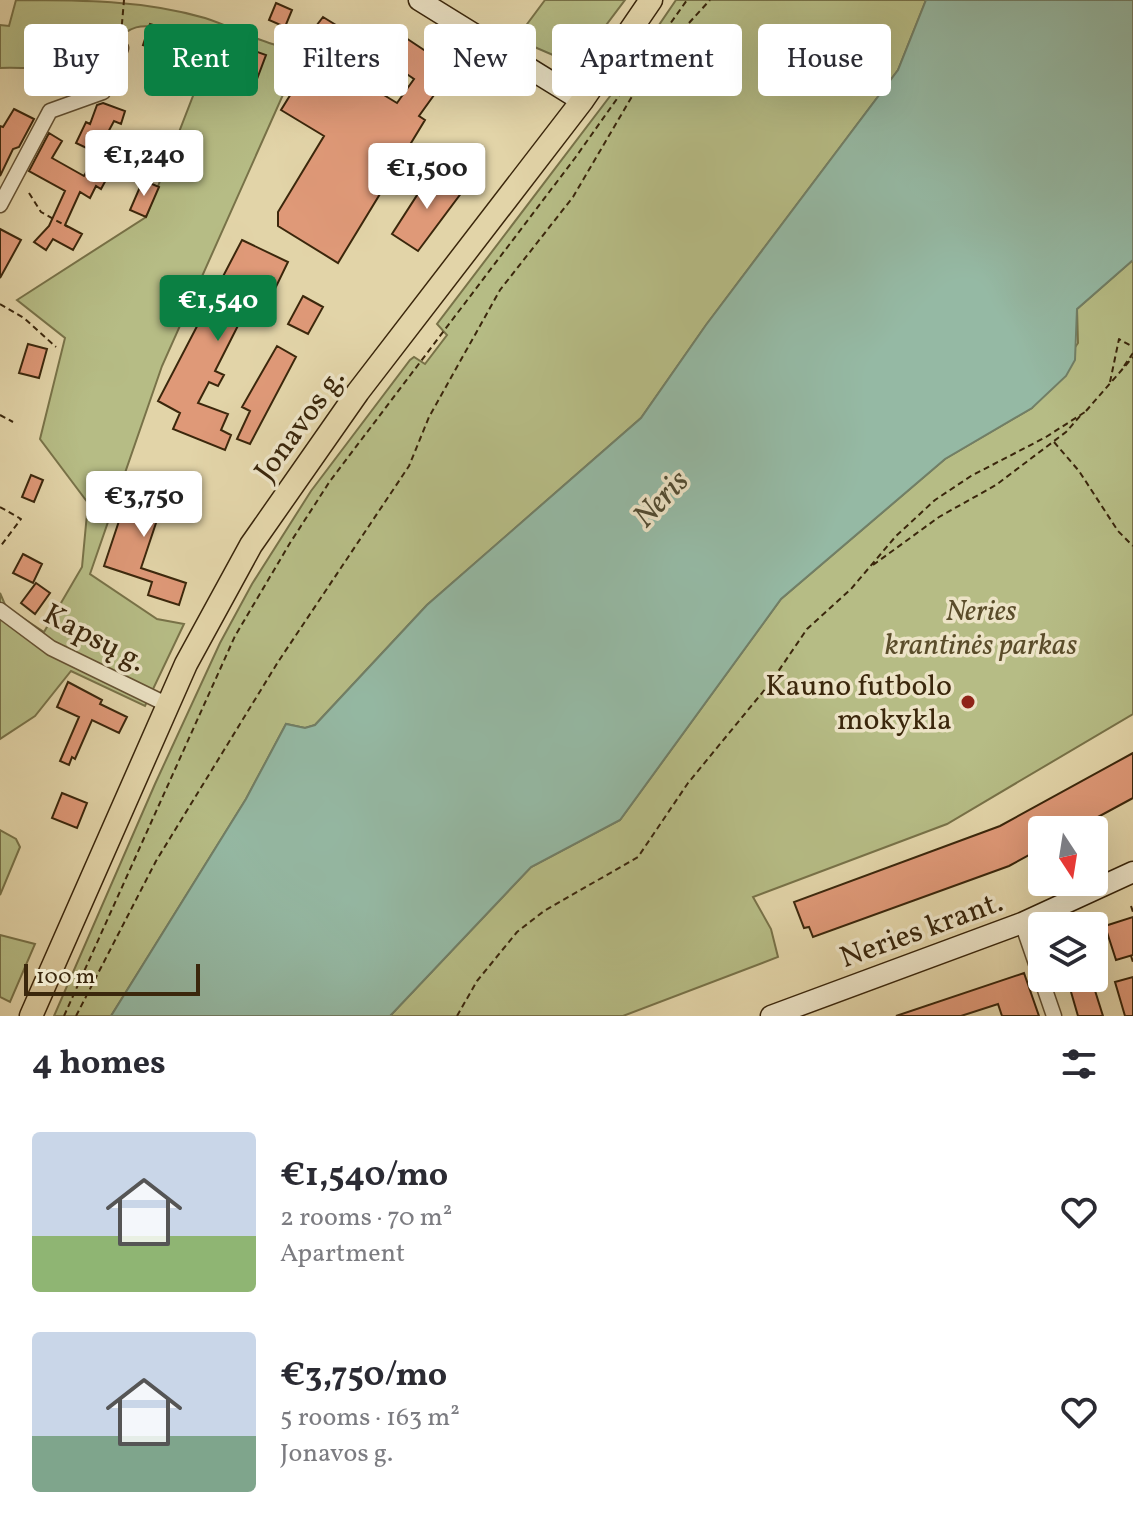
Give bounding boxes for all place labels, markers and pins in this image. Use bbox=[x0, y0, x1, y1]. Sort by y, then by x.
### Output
pin: €1,240 bbox=[79, 130, 209, 198]
pin: €1,500 bbox=[362, 143, 492, 211]
pin: €1,540 bbox=[153, 275, 283, 343]
pin: €3,750 bbox=[79, 471, 209, 539]
place label: Kauno futbolo mokykla bbox=[765, 666, 952, 742]
marker: Kauno futbolo mokykla bbox=[959, 693, 977, 711]

